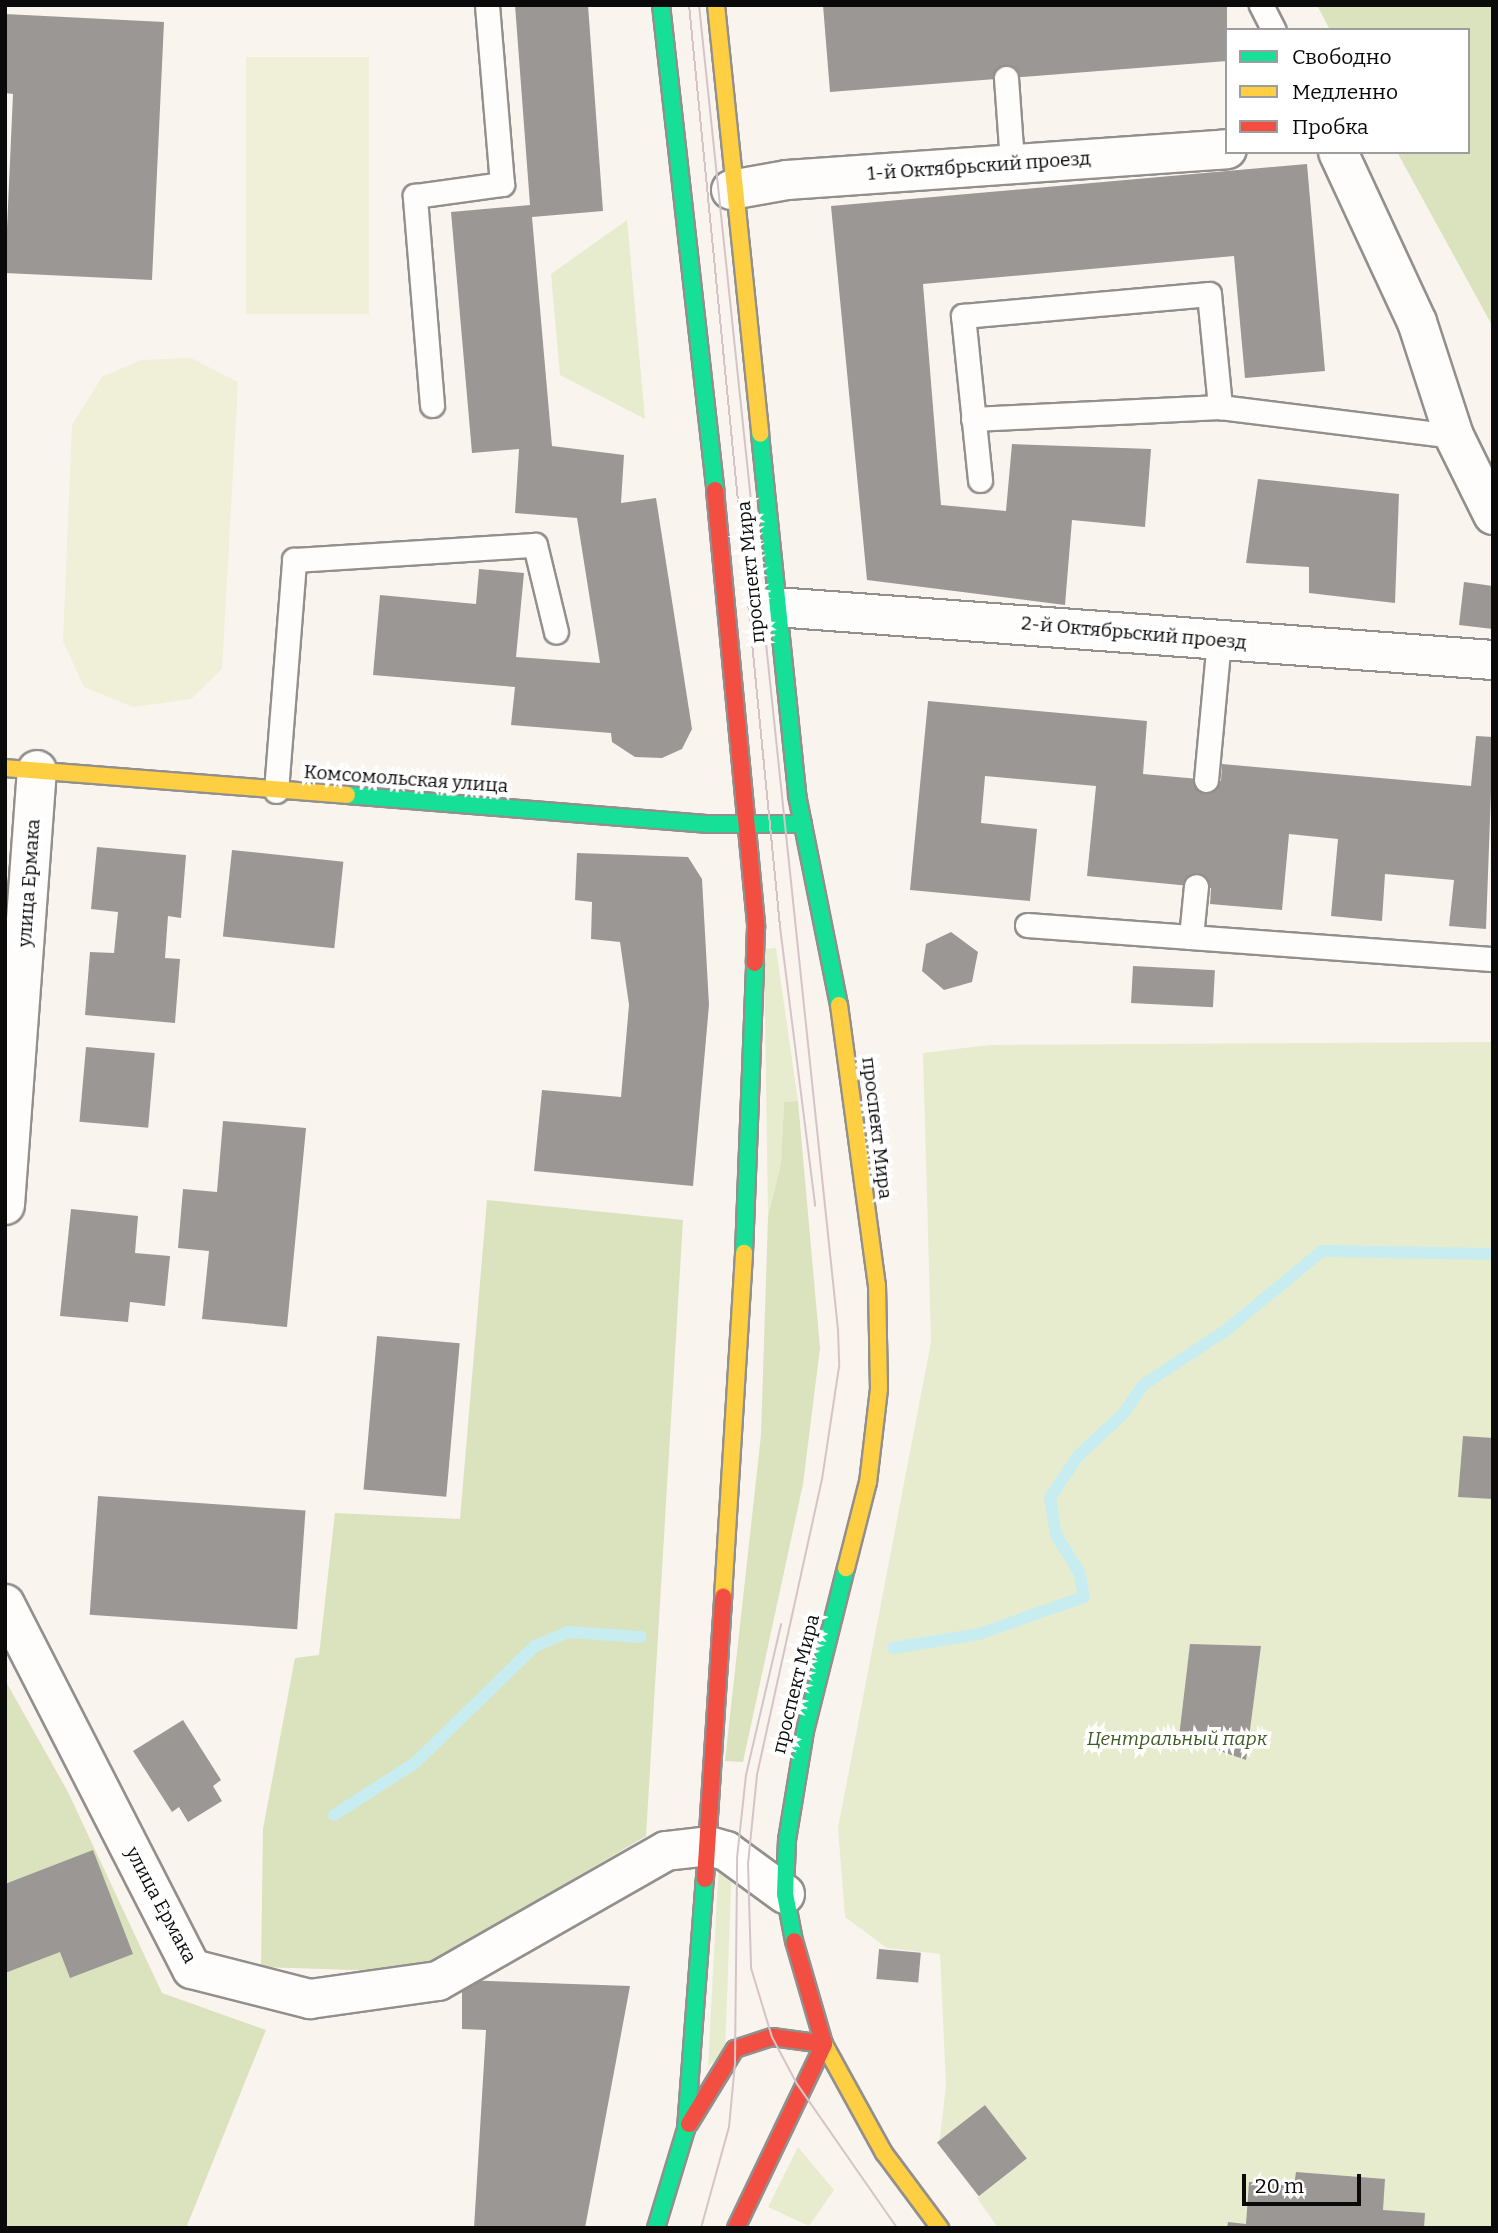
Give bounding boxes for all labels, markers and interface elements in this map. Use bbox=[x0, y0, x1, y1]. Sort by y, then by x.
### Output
legend bbox=[1225, 28, 1470, 154]
text: Свободно bbox=[1292, 44, 1392, 70]
text: Медленно bbox=[1292, 79, 1398, 105]
text: Пробка bbox=[1292, 114, 1369, 140]
street label: 1-й Октябрьский проезд bbox=[867, 147, 1091, 185]
street label: проспект Мира bbox=[732, 500, 770, 644]
street label: 2-й Октябрьский проезд bbox=[1020, 612, 1248, 654]
street label: Комсомольская улица bbox=[303, 760, 509, 798]
street label: улица Ермака bbox=[13, 818, 45, 948]
street label: проспект Мира bbox=[857, 1056, 897, 1200]
street label: проспект Мира bbox=[768, 1612, 824, 1756]
park label: Центральный парк bbox=[1087, 1728, 1267, 1750]
street label: улица Ермака bbox=[121, 1843, 201, 1967]
scale bar bbox=[1246, 2160, 1365, 2204]
text: 20 m bbox=[1255, 2173, 1304, 2199]

